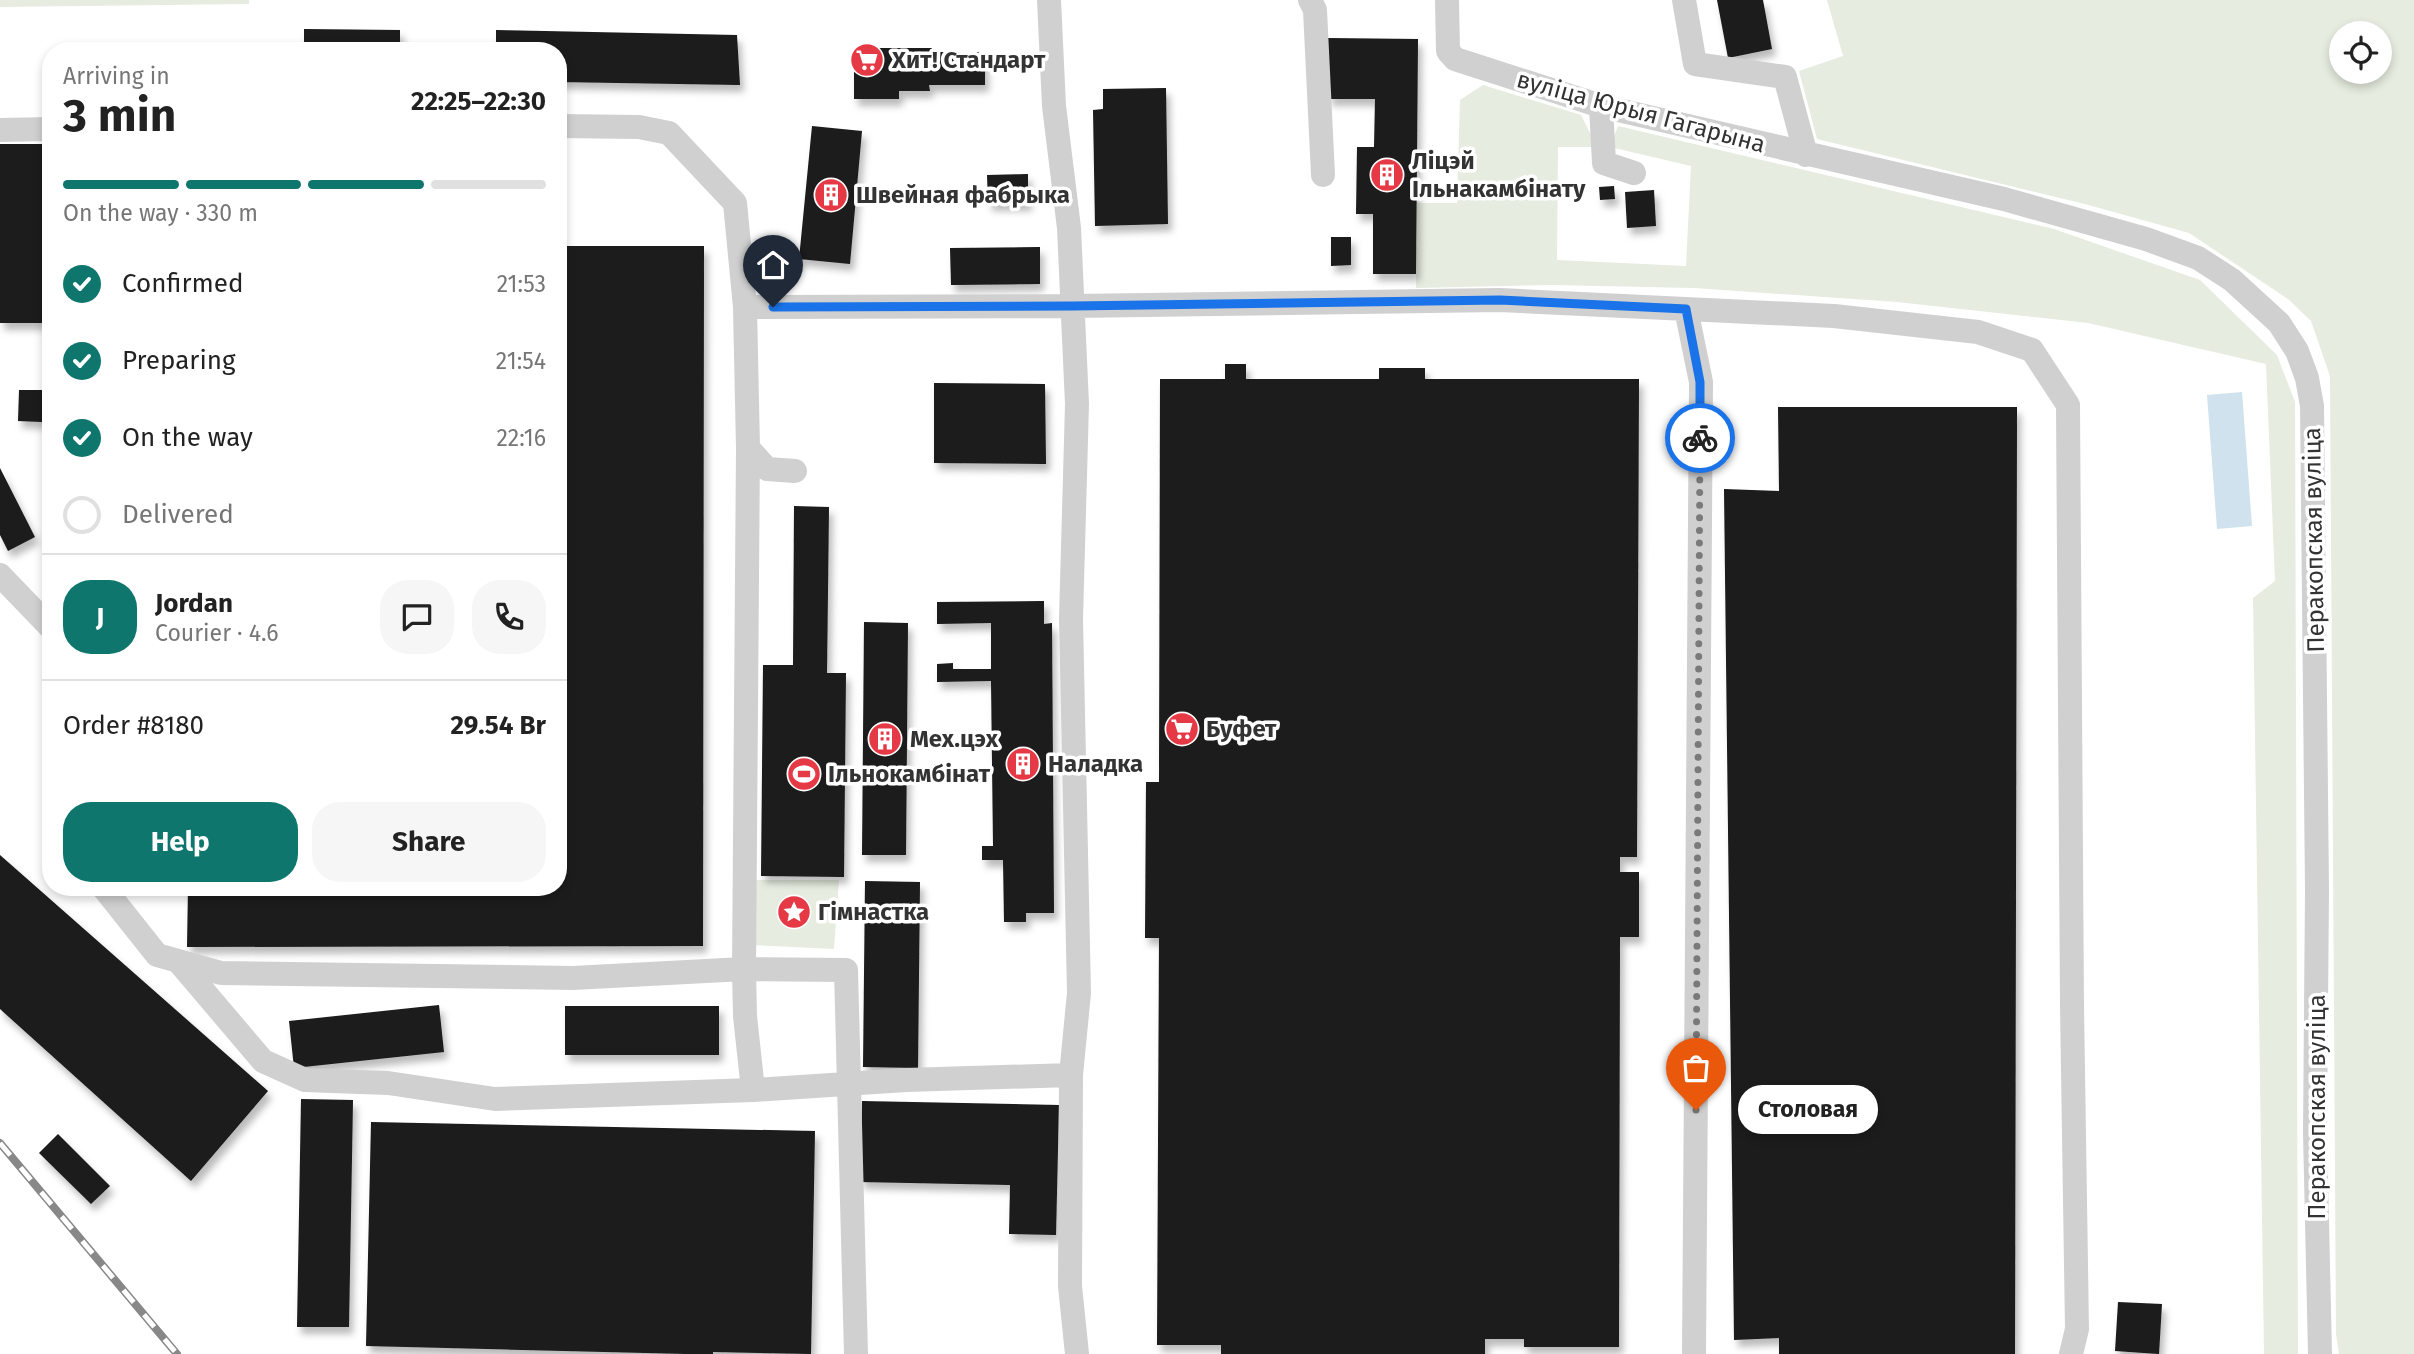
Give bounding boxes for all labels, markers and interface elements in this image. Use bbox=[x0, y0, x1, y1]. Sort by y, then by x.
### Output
map controls bbox=[2329, 21, 2392, 84]
button: locate bbox=[2329, 21, 2392, 84]
supermarket icon: Хит! Стандарт bbox=[848, 41, 886, 79]
place label: Хит! Стандарт bbox=[891, 46, 1046, 74]
text: Arriving in bbox=[63, 62, 170, 90]
street label: вуліца Юрыя Гагарына bbox=[1514, 65, 1768, 159]
text: 22:25–22:30 bbox=[411, 86, 546, 117]
text: 3 min bbox=[63, 88, 176, 143]
place label: Ліцэй Ільнакамбінату bbox=[1412, 147, 1586, 203]
building icon: Ліцэй Ільнакамбінату bbox=[1368, 156, 1406, 194]
building icon: Швейная фабрыка bbox=[812, 176, 850, 214]
place label: Швейная фабрыка bbox=[856, 181, 1070, 209]
text: On the way · 330 m bbox=[63, 199, 258, 227]
pin bbox=[743, 235, 803, 307]
icon: home bbox=[754, 246, 792, 284]
icon: check bbox=[63, 265, 101, 303]
text: Confirmed bbox=[122, 268, 243, 299]
text: 21:53 bbox=[497, 270, 546, 298]
icon: check bbox=[63, 342, 101, 380]
text: Preparing bbox=[122, 345, 235, 376]
text: 21:54 bbox=[496, 347, 546, 375]
courier bbox=[1665, 403, 1735, 473]
icon: check bbox=[63, 419, 101, 457]
icon: bike bbox=[1681, 419, 1719, 457]
text: On the way bbox=[122, 422, 253, 453]
text: 22:16 bbox=[496, 424, 546, 452]
street label: Перакопская вуліца bbox=[2298, 427, 2330, 653]
text: Delivered bbox=[122, 499, 234, 530]
button: chat bbox=[380, 580, 454, 654]
button: phone bbox=[472, 580, 546, 654]
text: Jordan bbox=[155, 588, 233, 619]
text: J bbox=[96, 602, 104, 633]
text: Courier · 4.6 bbox=[155, 619, 279, 647]
text: Order #8180 bbox=[63, 710, 204, 741]
text: 29.54 Br bbox=[451, 710, 546, 741]
supermarket icon: Буфет bbox=[1163, 710, 1201, 748]
place label: Буфет bbox=[1206, 715, 1277, 743]
building icon: Мех.цэх bbox=[866, 720, 904, 758]
place label: Мех.цэх bbox=[910, 725, 999, 753]
building icon: Наладка bbox=[1004, 745, 1042, 783]
place label: Наладка bbox=[1048, 750, 1143, 778]
sports icon: Ільнокамбінат bbox=[785, 755, 823, 793]
place label: Ільнокамбінат bbox=[828, 760, 991, 788]
button: Help bbox=[63, 802, 298, 882]
button: Share bbox=[312, 802, 546, 882]
place icon: Гімнастка bbox=[775, 893, 813, 931]
place label: Гімнастка bbox=[818, 898, 929, 926]
street label: Перакопская вуліца bbox=[2303, 994, 2331, 1220]
pin bbox=[1666, 1038, 1726, 1110]
icon: bag bbox=[1677, 1049, 1715, 1087]
callout: Столовая bbox=[1738, 1086, 1878, 1134]
text: Столовая bbox=[1758, 1095, 1858, 1123]

